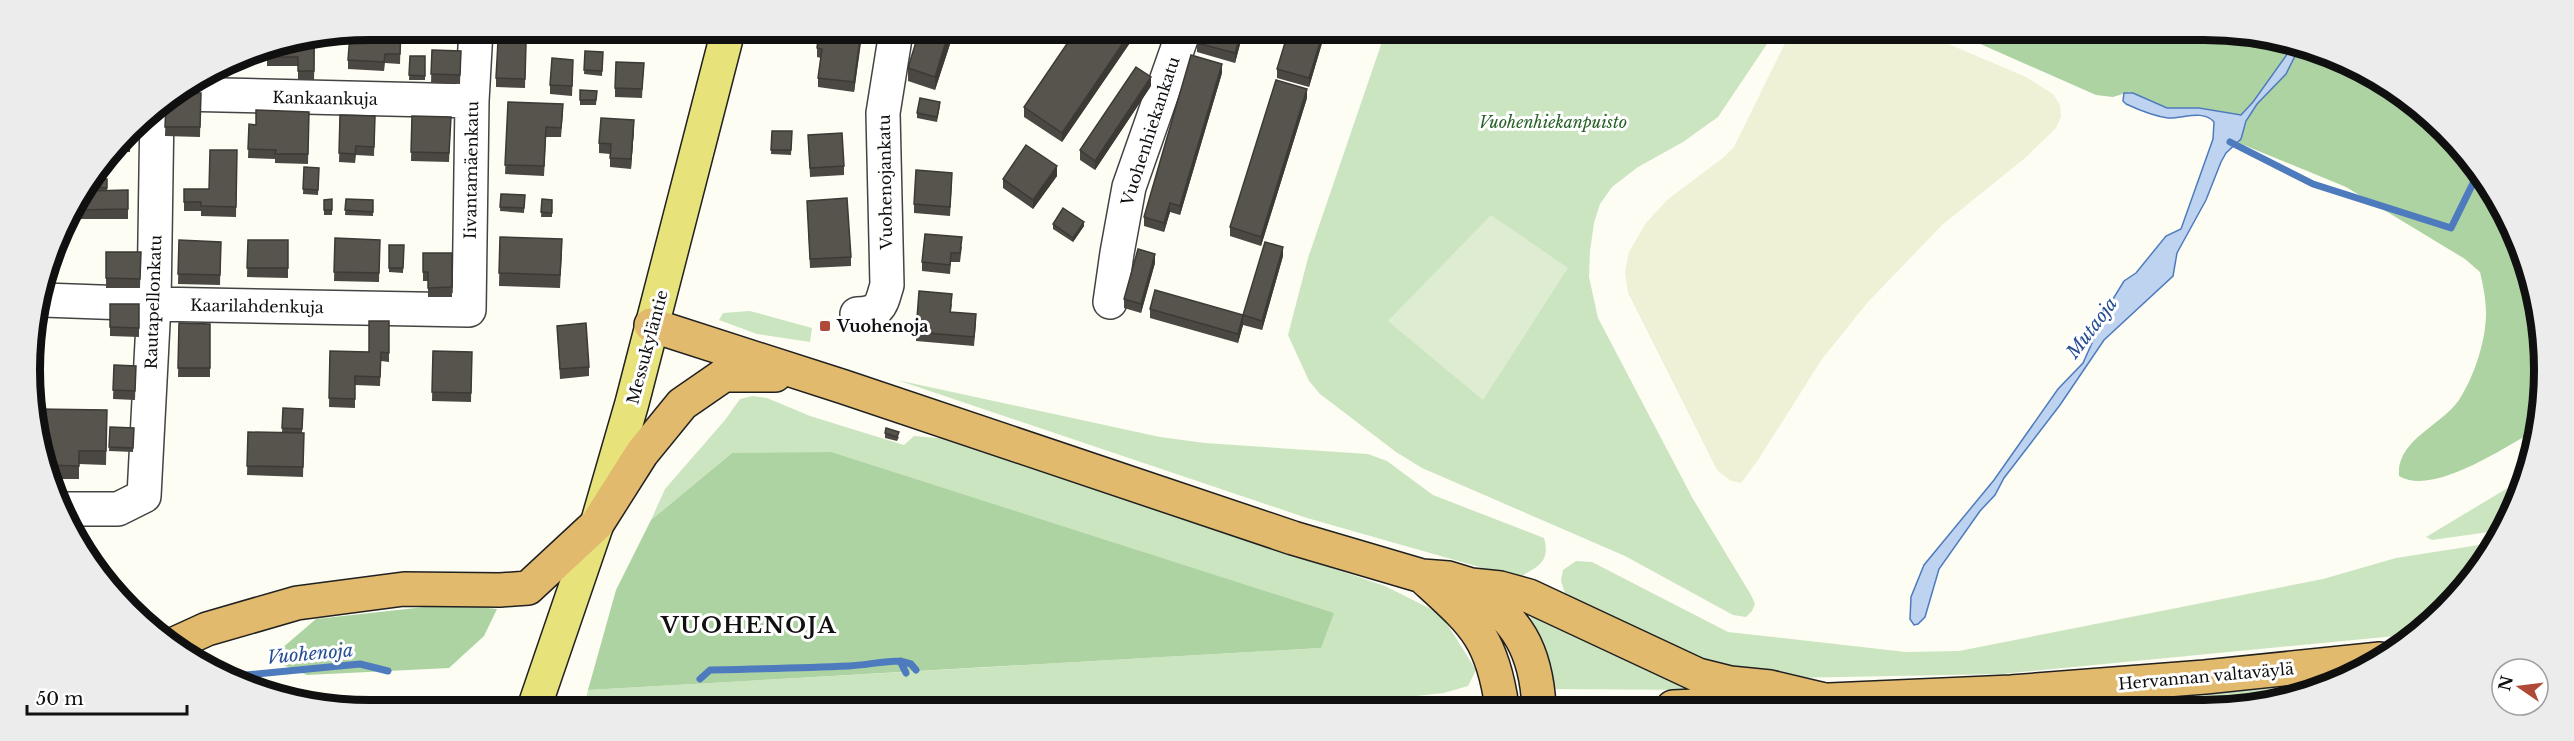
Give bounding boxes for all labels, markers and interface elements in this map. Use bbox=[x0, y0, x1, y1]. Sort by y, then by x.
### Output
street label: Vuohenhiekankatu bbox=[1116, 54, 1184, 209]
street label: Kankaankuja bbox=[272, 87, 378, 109]
street label: Iivantamäenkatu bbox=[460, 100, 482, 239]
park label: Vuohenhiekanpuisto bbox=[1479, 112, 1627, 132]
street label: Vuohenojankatu bbox=[874, 114, 896, 251]
street label: Rautapellonkatu bbox=[141, 234, 165, 370]
street label: Messukyläntie bbox=[622, 288, 672, 406]
water label: Mutaoja bbox=[2061, 293, 2122, 364]
street label: Kaarilahdenkuja bbox=[190, 295, 324, 317]
place label: Vuohenoja bbox=[836, 316, 929, 336]
marker: Vuohenoja bbox=[818, 319, 832, 333]
district label: VUOHENOJA bbox=[660, 612, 837, 639]
water label: Vuohenoja bbox=[266, 639, 354, 669]
north arrow bbox=[2490, 657, 2550, 717]
street label: Hervannan valtaväylä bbox=[2117, 658, 2295, 694]
text: N bbox=[2494, 674, 2517, 693]
scale bar bbox=[27, 678, 188, 716]
text: 50 m bbox=[36, 688, 84, 710]

